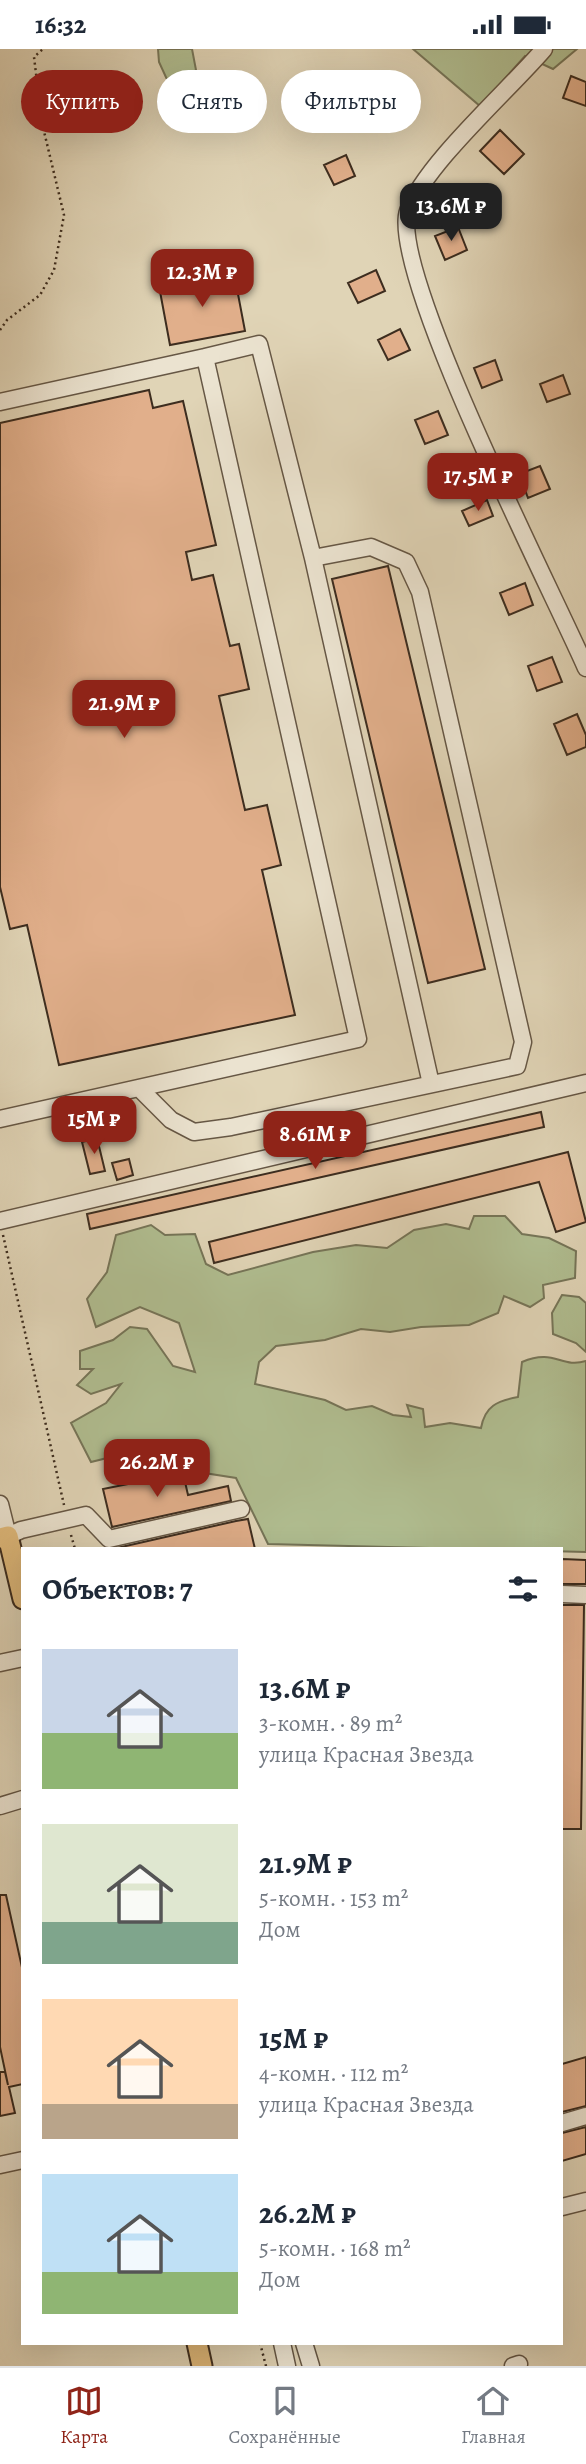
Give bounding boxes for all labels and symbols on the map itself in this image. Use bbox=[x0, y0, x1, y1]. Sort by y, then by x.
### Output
pin: 13.6M ₽ bbox=[386, 183, 516, 243]
pin: 12.3M ₽ bbox=[137, 250, 267, 309]
pin: 17.5M ₽ bbox=[413, 454, 543, 513]
pin: 21.9M ₽ bbox=[59, 681, 189, 740]
pin: 15M ₽ bbox=[45, 1097, 143, 1156]
pin: 8.61M ₽ bbox=[250, 1111, 380, 1171]
pin: 26.2M ₽ bbox=[92, 1439, 222, 1499]

